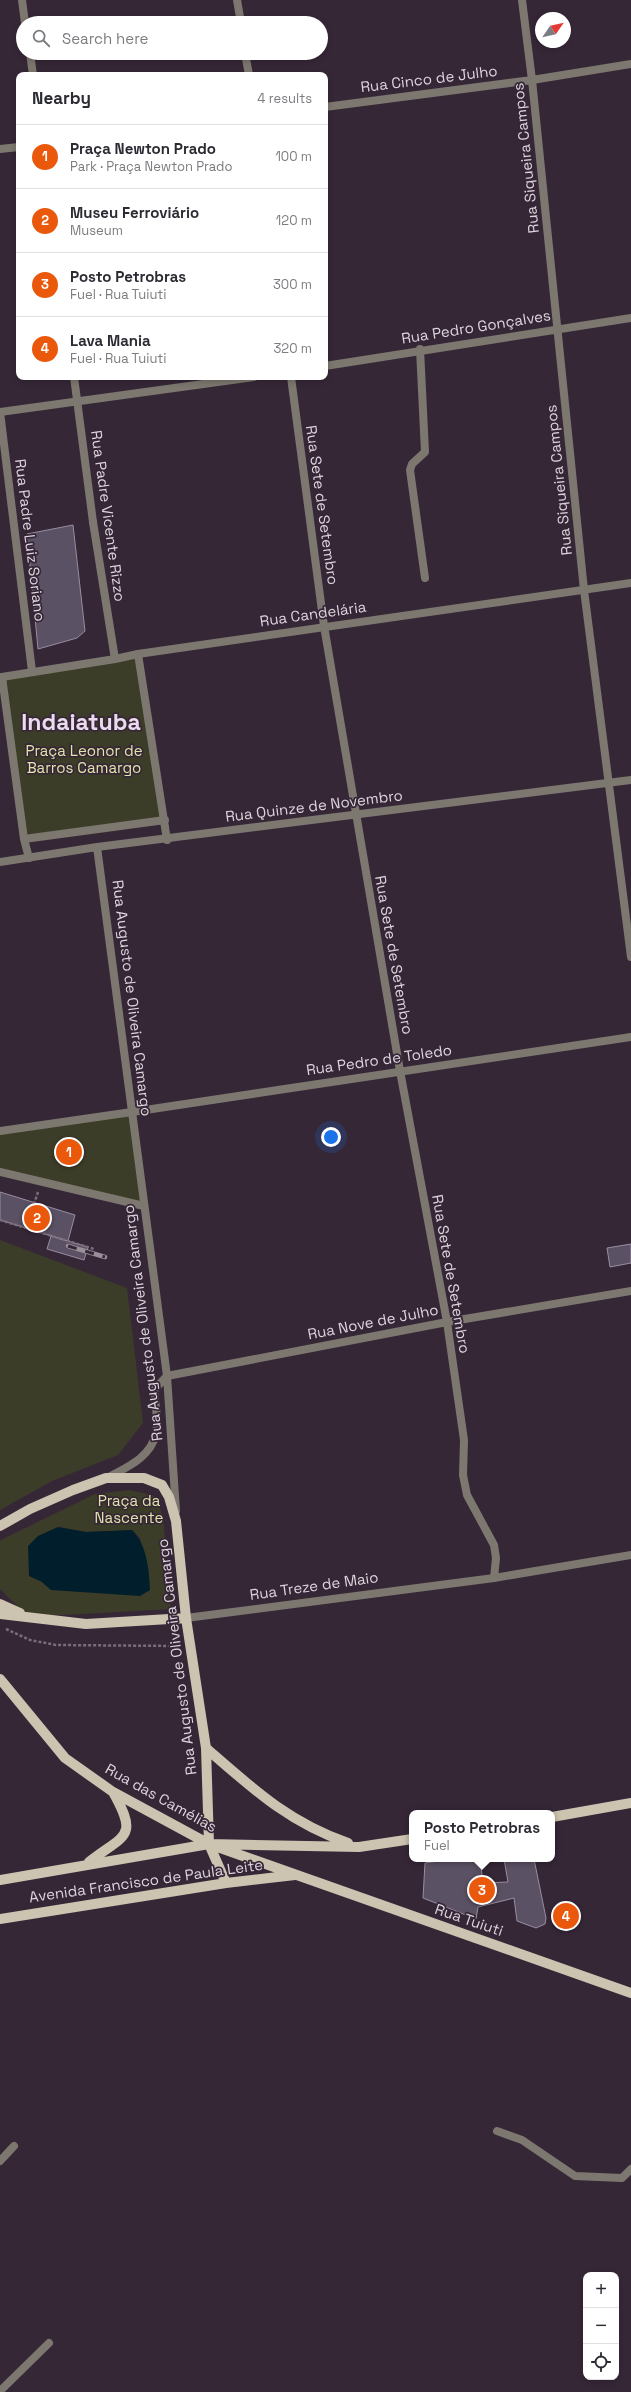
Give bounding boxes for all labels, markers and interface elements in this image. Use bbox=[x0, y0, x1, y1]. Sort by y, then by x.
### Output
north arrow bbox=[535, 12, 571, 48]
search box bbox=[16, 16, 328, 60]
icon: search bbox=[30, 27, 52, 49]
text: Search here bbox=[62, 29, 148, 48]
street label: Rua Cinco de Julho bbox=[359, 61, 499, 96]
street label: Rua Siqueira Campos bbox=[508, 82, 543, 234]
text: Nearby bbox=[32, 87, 91, 109]
text: 4 results bbox=[257, 90, 312, 107]
text: Praça Newton Prado bbox=[70, 139, 216, 158]
text: 1 bbox=[42, 148, 48, 165]
text: 100 m bbox=[275, 148, 312, 165]
text: Park · Praça Newton Prado bbox=[70, 158, 232, 175]
text: Museu Ferroviário bbox=[70, 203, 199, 222]
text: 2 bbox=[41, 212, 49, 229]
text: 120 m bbox=[276, 212, 312, 229]
text: Museum bbox=[70, 222, 123, 239]
text: Posto Petrobras bbox=[70, 267, 186, 286]
text: 3 bbox=[41, 276, 49, 293]
text: 300 m bbox=[273, 276, 312, 293]
text: Fuel · Rua Tuiuti bbox=[70, 286, 167, 303]
street label: Rua Pedro Gonçalves bbox=[400, 305, 552, 348]
text: Lava Mania bbox=[70, 331, 151, 350]
text: 4 bbox=[41, 340, 49, 357]
text: 320 m bbox=[273, 340, 312, 357]
text: Fuel · Rua Tuiuti bbox=[70, 350, 167, 367]
street label: Rua Siqueira Campos bbox=[541, 404, 576, 556]
street label: Rua Sete de Setembro bbox=[302, 424, 343, 586]
street label: Rua Padre Vicente Rizzo bbox=[87, 429, 130, 603]
street label: Rua Padre Luiz Soriano bbox=[11, 458, 50, 622]
street label: Rua Candelária bbox=[258, 597, 368, 630]
district label: Indaiatuba bbox=[21, 707, 141, 737]
park label: Praça Leonor de Barros Camargo bbox=[25, 741, 143, 777]
street label: Rua Quinze de Novembro bbox=[224, 785, 404, 826]
street label: Rua Sete de Setembro bbox=[371, 874, 418, 1036]
street label: Rua Augusto de Oliveira Camargo bbox=[109, 879, 156, 1117]
street label: Rua Pedro de Toledo bbox=[305, 1040, 453, 1079]
your location bbox=[321, 1127, 341, 1147]
pin: 1 bbox=[56, 1137, 82, 1167]
street label: Rua Sete de Setembro bbox=[428, 1193, 475, 1355]
pin: 2 bbox=[24, 1203, 50, 1233]
street label: Rua Augusto de Oliveira Camargo bbox=[119, 1204, 166, 1442]
street label: Rua Nove de Julho bbox=[306, 1300, 440, 1344]
park label: Praça da Nascente bbox=[95, 1491, 164, 1527]
street label: Rua Augusto de Oliveira Camargo bbox=[153, 1538, 200, 1776]
street label: Rua Treze de Maio bbox=[248, 1567, 379, 1604]
street label: Rua das Camélias bbox=[102, 1759, 221, 1836]
popup bbox=[409, 1810, 555, 1862]
text: Posto Petrobras bbox=[424, 1818, 540, 1837]
text: Fuel bbox=[424, 1837, 450, 1854]
street label: Avenida Francisco de Paula Leite bbox=[28, 1855, 264, 1906]
pin: 3 bbox=[469, 1875, 495, 1905]
street label: Rua Tuiuti bbox=[432, 1899, 506, 1940]
pin: 4 bbox=[553, 1901, 579, 1931]
map controls bbox=[583, 2272, 619, 2380]
button: + bbox=[583, 2272, 619, 2308]
button: − bbox=[583, 2308, 619, 2344]
button: locate bbox=[583, 2344, 619, 2380]

